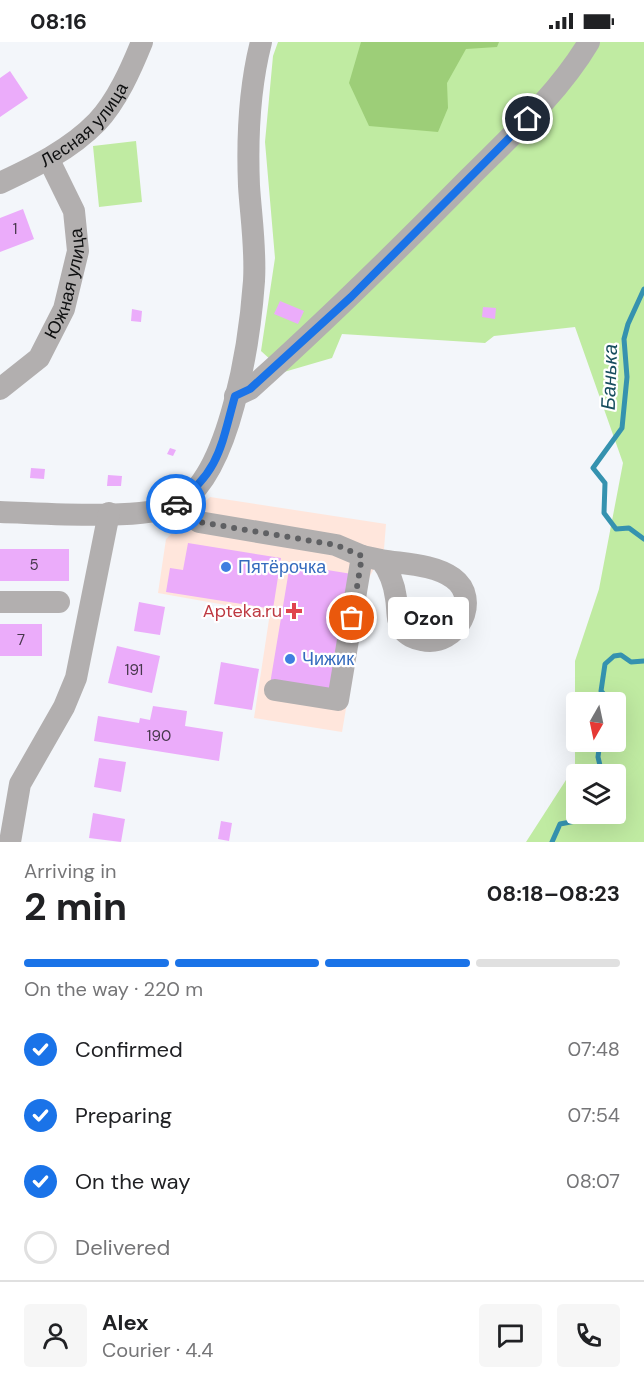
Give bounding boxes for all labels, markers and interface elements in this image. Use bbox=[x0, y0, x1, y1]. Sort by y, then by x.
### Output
text: 08:16 bbox=[30, 7, 87, 36]
street label: Лесная улица bbox=[36, 77, 134, 173]
pin bbox=[502, 93, 553, 144]
icon: home bbox=[511, 102, 544, 135]
house number: 1 bbox=[13, 219, 17, 239]
street label: Южная улица bbox=[39, 226, 90, 343]
water label: Банька bbox=[595, 343, 623, 411]
courier bbox=[146, 474, 206, 534]
icon: car bbox=[160, 488, 193, 521]
house number: 5 bbox=[29, 555, 39, 575]
place label: Пятёрочка bbox=[238, 555, 327, 579]
marker: Пятёрочка bbox=[219, 560, 233, 574]
pin bbox=[326, 592, 377, 643]
callout: Ozon bbox=[388, 597, 469, 639]
place label: Apteka.ru bbox=[203, 599, 282, 623]
icon: bag bbox=[335, 601, 368, 634]
marker: Apteka.ru bbox=[287, 604, 301, 618]
text: Ozon bbox=[403, 605, 454, 631]
house number: 7 bbox=[17, 630, 25, 650]
place label: Чижик bbox=[302, 647, 354, 671]
marker: Чижик bbox=[283, 652, 297, 666]
house number: 191 bbox=[125, 660, 143, 680]
north arrow bbox=[566, 692, 626, 752]
map controls bbox=[566, 692, 626, 824]
house number: 190 bbox=[147, 726, 171, 746]
button: layers bbox=[566, 764, 626, 824]
text: Arriving in bbox=[24, 858, 116, 884]
text: 08:18–08:23 bbox=[487, 879, 620, 908]
text: 2 min bbox=[24, 881, 127, 932]
text: On the way · 220 m bbox=[24, 976, 203, 1002]
icon: check bbox=[24, 1033, 57, 1066]
text: Confirmed bbox=[75, 1035, 183, 1064]
text: 07:48 bbox=[568, 1036, 620, 1062]
icon: check bbox=[24, 1099, 57, 1132]
text: Preparing bbox=[75, 1101, 172, 1130]
text: 07:54 bbox=[568, 1102, 620, 1128]
icon: check bbox=[24, 1165, 57, 1198]
text: On the way bbox=[75, 1167, 190, 1196]
text: 08:07 bbox=[566, 1168, 620, 1194]
text: Delivered bbox=[75, 1233, 170, 1262]
button: person bbox=[24, 1304, 87, 1367]
button: chat bbox=[479, 1304, 542, 1367]
button: phone bbox=[557, 1304, 620, 1367]
text: Alex bbox=[102, 1308, 149, 1337]
text: Courier · 4.4 bbox=[102, 1337, 213, 1363]

